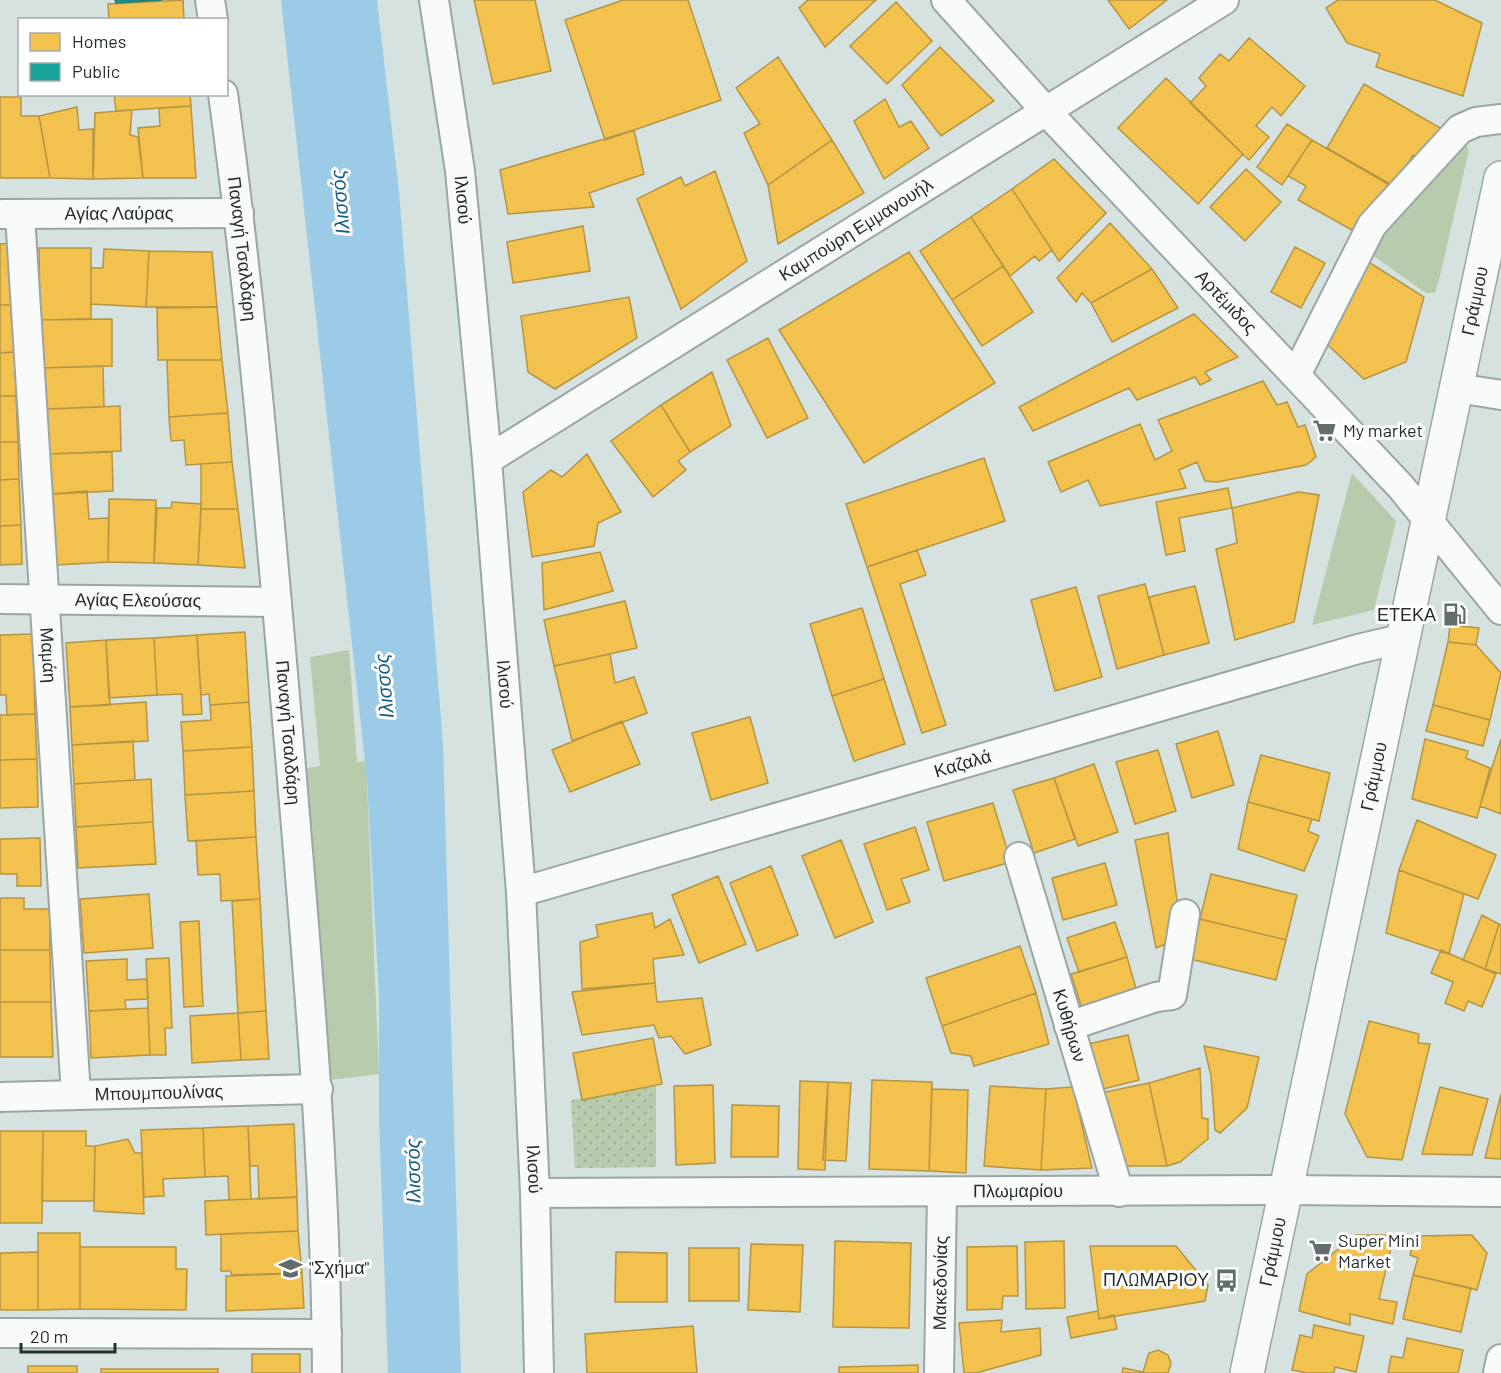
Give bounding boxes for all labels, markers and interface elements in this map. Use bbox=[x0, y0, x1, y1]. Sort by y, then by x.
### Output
legend bbox=[18, 18, 228, 96]
text: Homes bbox=[72, 30, 126, 52]
text: Public bbox=[72, 60, 120, 82]
water label: Ιλισσός bbox=[324, 168, 354, 235]
street label: Καμπούρη Εμμανουήλ bbox=[774, 173, 937, 285]
street label: Ιλισού bbox=[450, 174, 477, 225]
street label: Παναγή Τσαλδάρη bbox=[224, 175, 262, 322]
street label: Αγίας Λαύρας bbox=[64, 201, 174, 224]
street label: Γράμμου bbox=[1456, 264, 1492, 337]
street label: Αρτέμιδος bbox=[1192, 265, 1263, 338]
supermarket icon: My market bbox=[1312, 418, 1338, 444]
place label: My market bbox=[1343, 419, 1423, 441]
street label: Αγίας Ελεούσας bbox=[75, 588, 202, 611]
fuel station icon: ΕΤΕΚΑ bbox=[1441, 602, 1467, 628]
place label: ΕΤΕΚΑ bbox=[1377, 603, 1436, 625]
street label: Μαμάη bbox=[36, 627, 62, 684]
water label: Ιλισσός bbox=[368, 652, 398, 719]
street label: Παναγή Τσαλδάρη bbox=[272, 659, 306, 806]
street label: Ιλισού bbox=[493, 659, 519, 709]
street label: Γράμμου bbox=[1355, 740, 1391, 813]
street label: Καζαλά bbox=[931, 744, 994, 782]
street label: Κυθήρων bbox=[1049, 986, 1092, 1065]
street label: Μπουμπουλίνας bbox=[94, 1079, 224, 1105]
water label: Ιλισσός bbox=[399, 1138, 425, 1204]
street label: Ιλισού bbox=[523, 1144, 547, 1194]
street label: Πλωμαρίου bbox=[973, 1179, 1063, 1201]
street label: Γράμμου bbox=[1254, 1215, 1290, 1288]
place label: Super Mini Market bbox=[1338, 1229, 1419, 1272]
street label: Μακεδονίας bbox=[928, 1235, 951, 1330]
supermarket icon: Super Mini Market bbox=[1307, 1238, 1333, 1264]
school or university icon: "Σχήμα" bbox=[278, 1255, 304, 1281]
place label: "Σχήμα" bbox=[309, 1256, 370, 1278]
bus stop icon: ΠΛΩΜΑΡΙΟΥ bbox=[1214, 1267, 1240, 1293]
place label: ΠΛΩΜΑΡΙΟΥ bbox=[1103, 1268, 1209, 1290]
scale bar bbox=[21, 1316, 116, 1354]
text: 20 m bbox=[30, 1325, 68, 1347]

